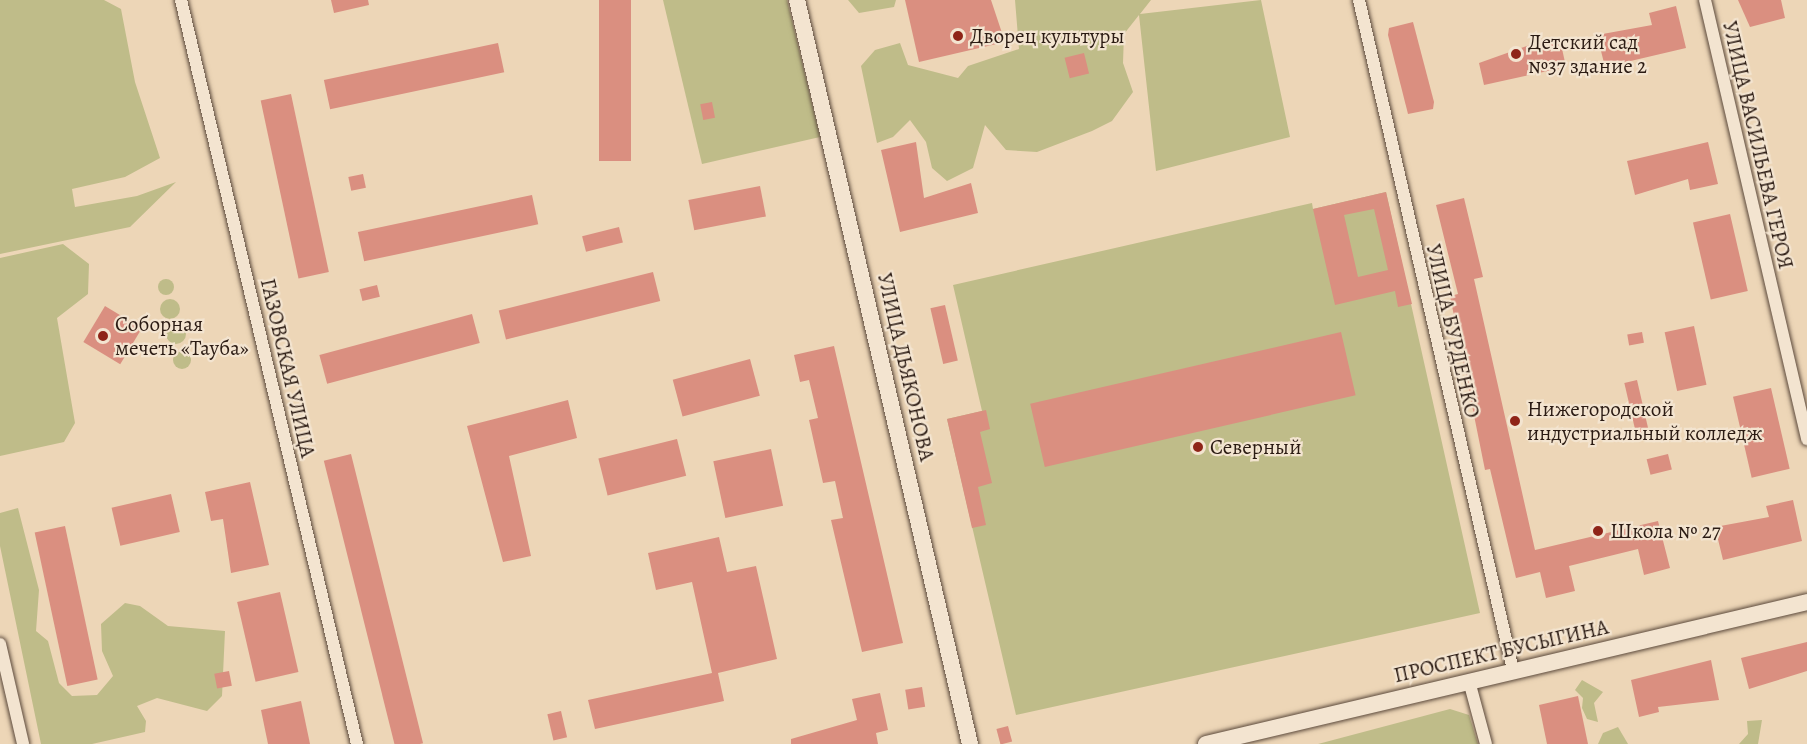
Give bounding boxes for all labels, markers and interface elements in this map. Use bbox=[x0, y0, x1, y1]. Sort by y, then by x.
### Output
street label: УЛИЦА ВАСИЛЬЕВА ГЕРОЯ bbox=[1717, 19, 1799, 271]
place label: Дворец культуры bbox=[970, 23, 1124, 49]
marker: Дворец культуры bbox=[951, 29, 965, 43]
place label: Детский сад №37 здание 2 bbox=[1528, 29, 1647, 79]
marker: Детский сад №37 здание 2 bbox=[1509, 47, 1523, 61]
street label: УЛИЦА БУРДЕНКО bbox=[1421, 242, 1485, 420]
street label: УЛИЦА ДЬЯКОНОВА bbox=[872, 270, 940, 464]
street label: ГАЗОВСКАЯ УЛИЦА bbox=[255, 276, 321, 460]
place label: Соборная мечеть «Тауба» bbox=[115, 311, 249, 361]
marker: Соборная мечеть «Тауба» bbox=[96, 329, 110, 343]
place label: Нижегородской индустриальный колледж bbox=[1527, 396, 1762, 446]
marker: Нижегородской индустриальный колледж bbox=[1508, 414, 1522, 428]
place label: Северный bbox=[1210, 434, 1301, 460]
marker: Северный bbox=[1191, 440, 1205, 454]
place label: Школа № 27 bbox=[1610, 518, 1720, 544]
marker: Школа № 27 bbox=[1591, 524, 1605, 538]
street label: ПРОСПЕКТ БУСЫГИНА bbox=[1391, 614, 1611, 688]

